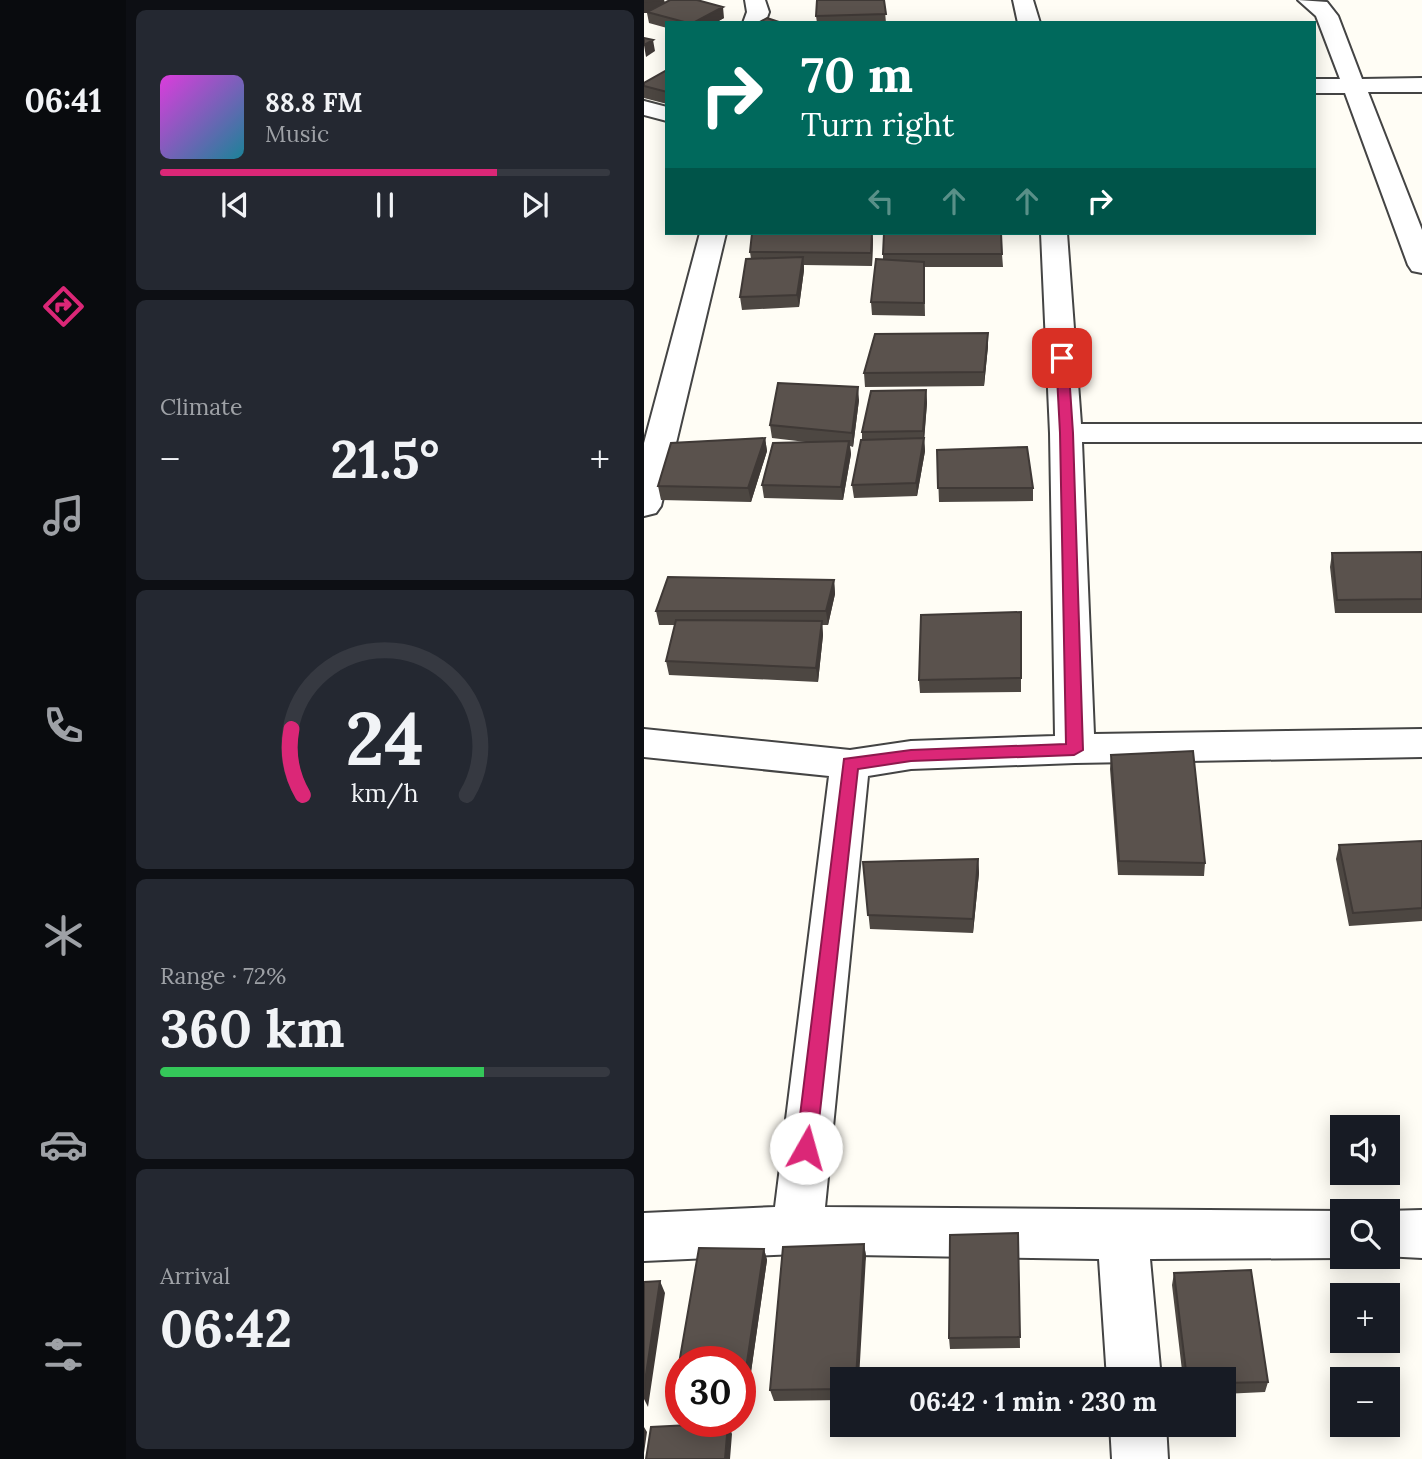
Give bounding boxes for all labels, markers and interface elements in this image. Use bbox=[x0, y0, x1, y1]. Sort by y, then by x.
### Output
text: 70 m bbox=[801, 43, 913, 105]
icon: right bbox=[686, 49, 777, 140]
text: 06:41 bbox=[24, 80, 102, 121]
text: 88.8 FM bbox=[265, 86, 363, 119]
text: Turn right bbox=[801, 104, 954, 145]
text: Music bbox=[265, 119, 329, 148]
icon: left bbox=[862, 182, 900, 220]
icon: ahead bbox=[935, 182, 973, 220]
icon: ahead bbox=[1008, 182, 1046, 220]
icon: right bbox=[1081, 182, 1119, 220]
icon: previous bbox=[216, 186, 254, 224]
icon: pause bbox=[366, 186, 404, 224]
icon: next bbox=[516, 186, 554, 224]
icon: directions bbox=[39, 282, 88, 331]
pin bbox=[1032, 328, 1092, 388]
icon: arrive bbox=[1043, 339, 1081, 377]
text: Climate bbox=[160, 392, 242, 421]
text: 21.5° bbox=[331, 426, 439, 492]
text: − bbox=[160, 435, 180, 483]
text: + bbox=[590, 435, 610, 483]
icon: music bbox=[39, 491, 88, 540]
text: 24 bbox=[346, 693, 424, 786]
icon: phone bbox=[39, 701, 88, 750]
text: km/h bbox=[351, 777, 419, 809]
icon: climate bbox=[39, 911, 88, 960]
text: Range · 72% bbox=[160, 961, 286, 990]
text: 360 km bbox=[160, 995, 345, 1061]
position arrow bbox=[769, 1111, 843, 1185]
map controls bbox=[1330, 1115, 1400, 1437]
button: sound bbox=[1330, 1115, 1400, 1185]
icon: car bbox=[39, 1120, 88, 1169]
button: search bbox=[1330, 1199, 1400, 1269]
text: Arrival bbox=[160, 1261, 230, 1290]
button: + bbox=[1330, 1283, 1400, 1353]
text: 06:42 bbox=[160, 1295, 292, 1361]
icon: filters bbox=[39, 1330, 88, 1379]
speed limit sign: 30 bbox=[665, 1346, 756, 1437]
button: − bbox=[1330, 1367, 1400, 1437]
text: 06:42 · 1 min · 230 m bbox=[909, 1385, 1157, 1418]

